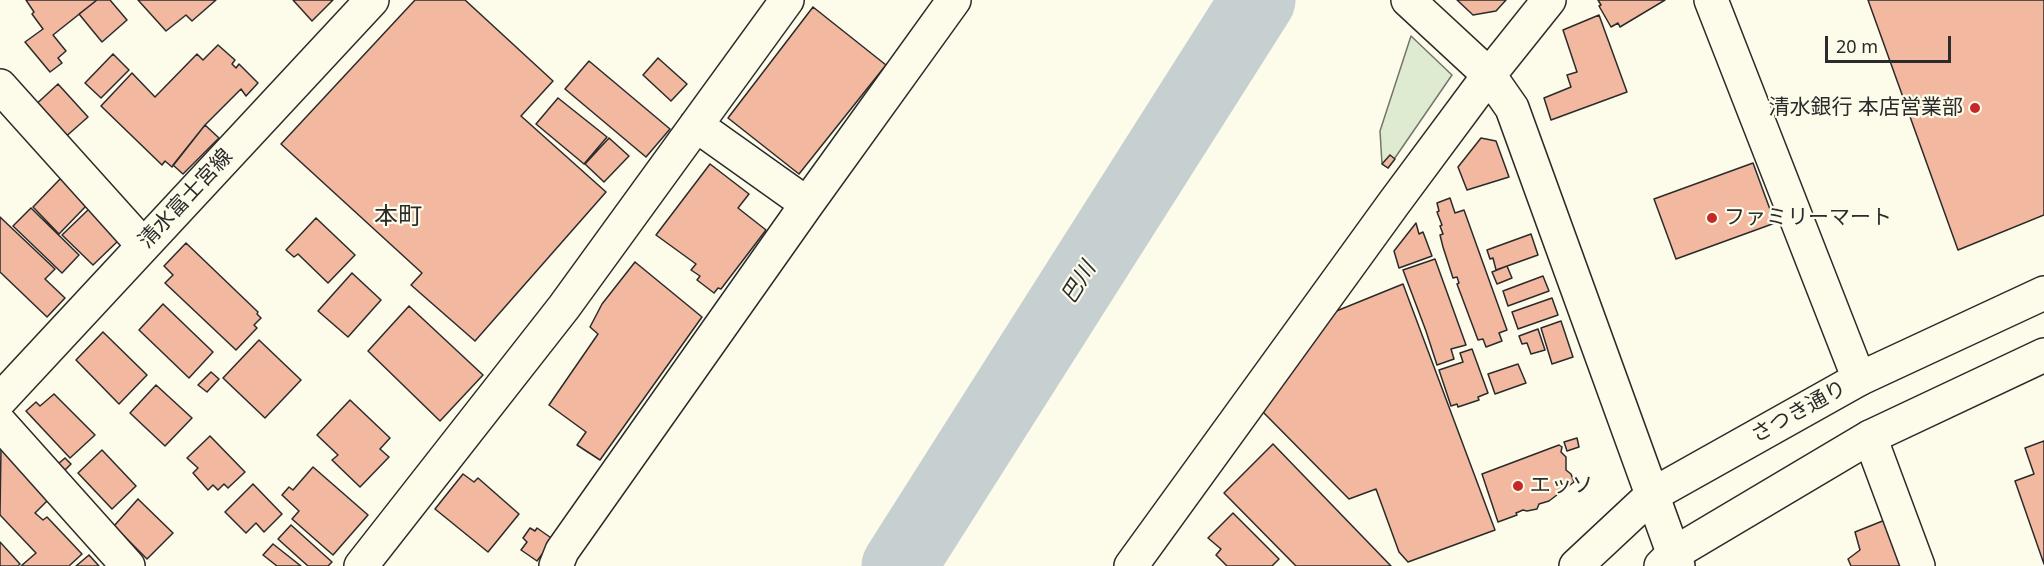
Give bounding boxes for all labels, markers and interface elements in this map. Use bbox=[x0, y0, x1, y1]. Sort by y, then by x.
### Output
scale bar bbox=[1828, 24, 1954, 62]
text: 20 m bbox=[1836, 34, 1878, 58]
place label: 清水銀行 本店営業部 bbox=[1769, 95, 1963, 121]
marker: 清水銀行 本店営業部 bbox=[1968, 101, 1982, 115]
street label: 清水富士宮線 bbox=[134, 144, 238, 254]
district label: 本町 bbox=[374, 203, 422, 231]
place label: ファミリーマート bbox=[1724, 205, 1892, 231]
marker: ファミリーマート bbox=[1705, 211, 1719, 225]
water label: 巴川 bbox=[1056, 257, 1102, 309]
street label: さつき通り bbox=[1747, 376, 1851, 448]
place label: エッソ bbox=[1530, 473, 1593, 499]
marker: エッソ bbox=[1511, 479, 1525, 493]

